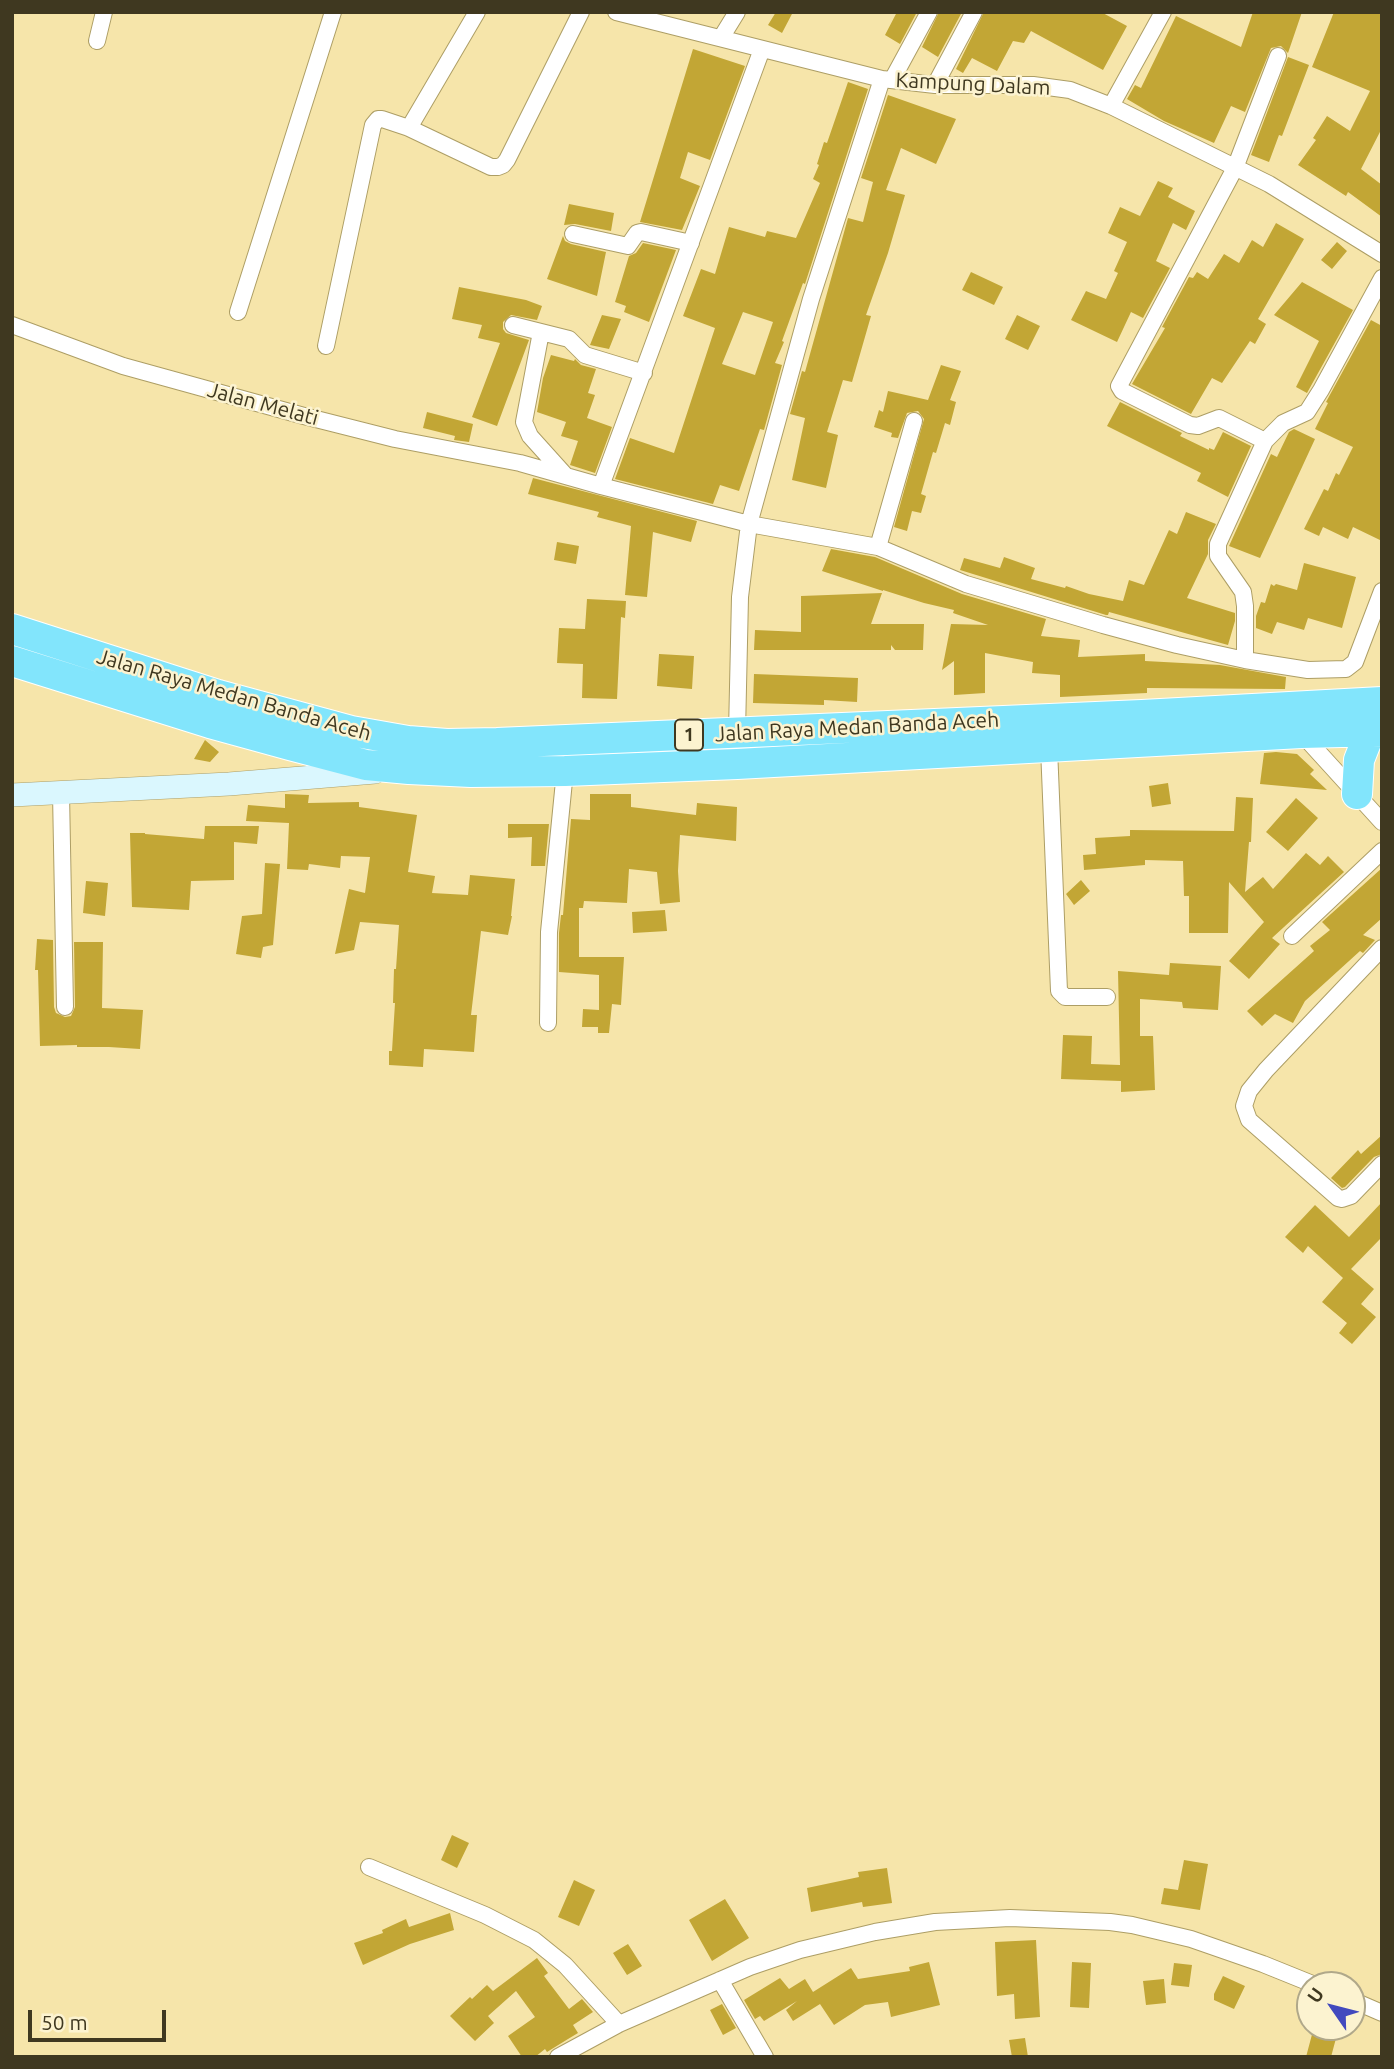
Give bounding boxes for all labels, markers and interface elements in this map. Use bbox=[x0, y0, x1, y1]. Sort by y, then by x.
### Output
street label: Kampung Dalam bbox=[895, 67, 1051, 101]
street label: Jalan Melati bbox=[205, 377, 321, 431]
street label: Jalan Raya Medan Banda Aceh bbox=[94, 644, 374, 746]
street label: Jalan Raya Medan Banda Aceh bbox=[714, 707, 1000, 747]
road number: 1 bbox=[675, 720, 703, 750]
north arrow bbox=[1296, 1971, 1366, 2041]
text: U bbox=[1303, 1983, 1328, 2007]
scale bar bbox=[32, 1996, 170, 2040]
text: 50 m bbox=[41, 2010, 88, 2034]

